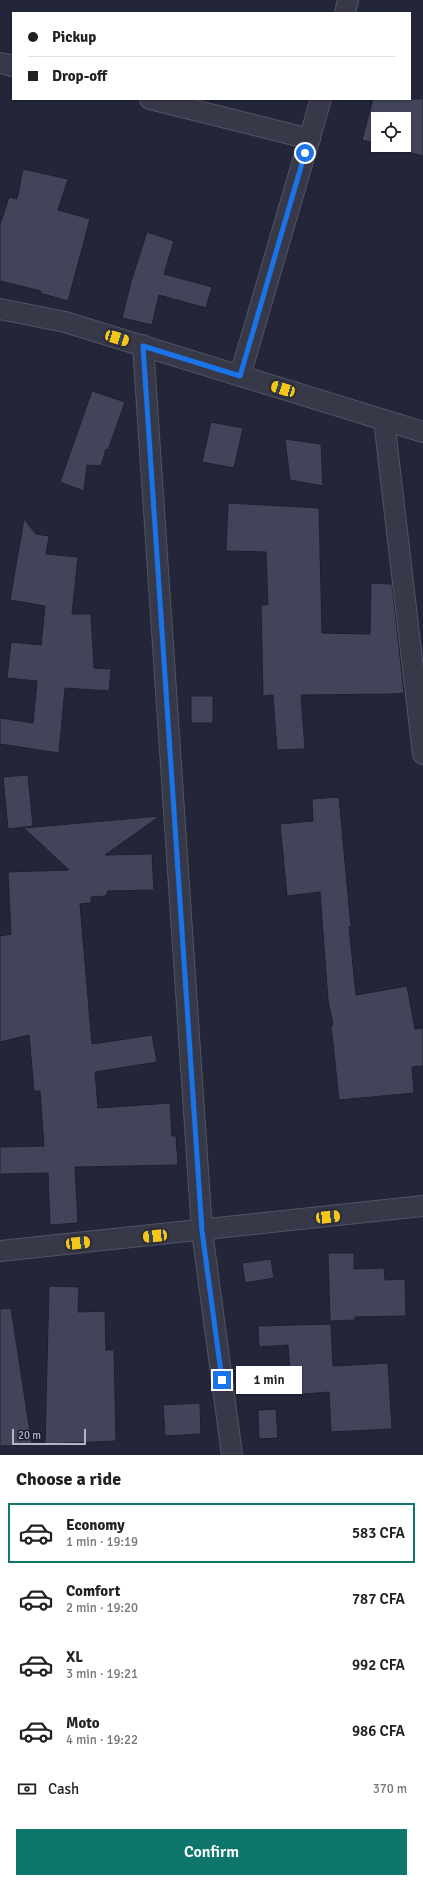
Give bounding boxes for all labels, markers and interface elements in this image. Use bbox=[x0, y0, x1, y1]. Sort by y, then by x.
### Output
text: Pickup bbox=[52, 28, 96, 46]
text: Drop-off bbox=[52, 67, 107, 85]
map controls bbox=[371, 112, 411, 152]
button: locate bbox=[371, 112, 411, 152]
route start bbox=[296, 144, 314, 162]
car bbox=[104, 329, 130, 347]
car bbox=[270, 380, 296, 398]
car bbox=[315, 1210, 341, 1224]
car bbox=[142, 1229, 168, 1243]
car bbox=[65, 1236, 91, 1250]
callout: 1 min bbox=[236, 1366, 302, 1394]
route end bbox=[213, 1371, 231, 1389]
text: 1 min bbox=[253, 1372, 285, 1388]
scale bar bbox=[12, 1427, 86, 1446]
text: 20 m bbox=[18, 1429, 41, 1442]
text: Choose a ride bbox=[16, 1468, 121, 1490]
icon: car bbox=[18, 1515, 54, 1551]
text: Economy bbox=[66, 1516, 125, 1534]
text: 583 CFA bbox=[352, 1524, 405, 1542]
text: 1 min · 19:19 bbox=[66, 1534, 138, 1550]
icon: car bbox=[18, 1581, 54, 1617]
text: Comfort bbox=[66, 1582, 120, 1600]
text: 787 CFA bbox=[352, 1590, 405, 1608]
text: 2 min · 19:20 bbox=[66, 1600, 138, 1616]
icon: car bbox=[18, 1647, 54, 1683]
text: XL bbox=[66, 1648, 83, 1666]
text: 992 CFA bbox=[352, 1656, 405, 1674]
text: 3 min · 19:21 bbox=[66, 1666, 138, 1682]
icon: car bbox=[18, 1713, 54, 1749]
text: Moto bbox=[66, 1714, 100, 1732]
text: 986 CFA bbox=[352, 1722, 405, 1740]
text: 4 min · 19:22 bbox=[66, 1732, 138, 1748]
icon: cash bbox=[16, 1778, 38, 1800]
text: Cash bbox=[48, 1780, 79, 1798]
text: 370 m bbox=[373, 1781, 407, 1797]
button: Confirm bbox=[16, 1829, 407, 1875]

